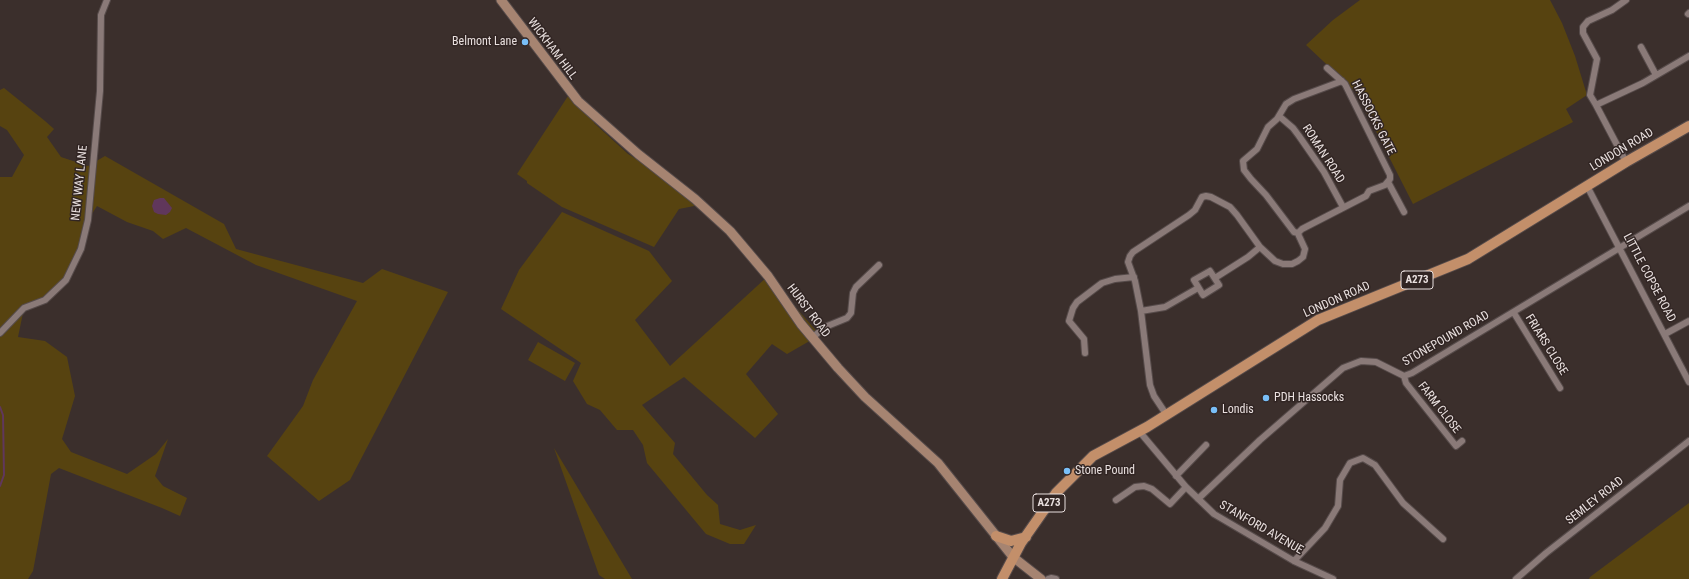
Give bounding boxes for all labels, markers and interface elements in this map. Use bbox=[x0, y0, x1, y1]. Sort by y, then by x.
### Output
street label: WICKHAM HILL bbox=[524, 15, 580, 83]
place label: Belmont Lane bbox=[452, 35, 517, 49]
marker: Belmont Lane bbox=[520, 37, 530, 47]
street label: HASSOCKS GATE bbox=[1348, 78, 1398, 158]
street label: ROMAN ROAD bbox=[1299, 122, 1347, 186]
street label: LONDON ROAD bbox=[1588, 125, 1656, 175]
street label: NEW WAY LANE bbox=[69, 145, 91, 221]
street label: LITTLE COPSE ROAD bbox=[1620, 231, 1678, 325]
road number: A273 bbox=[1401, 271, 1433, 289]
street label: LONDON ROAD bbox=[1301, 279, 1373, 321]
street label: HURST ROAD bbox=[783, 282, 833, 340]
street label: STONEPOUND ROAD bbox=[1400, 308, 1492, 370]
street label: FRIARS CLOSE bbox=[1522, 312, 1570, 378]
street label: FARM CLOSE bbox=[1414, 379, 1464, 437]
place label: PDH Hassocks bbox=[1274, 391, 1344, 405]
marker: PDH Hassocks bbox=[1261, 393, 1271, 403]
place label: Londis bbox=[1222, 403, 1254, 417]
marker: Londis bbox=[1209, 405, 1219, 415]
place label: Stone Pound bbox=[1075, 464, 1135, 478]
marker: Stone Pound bbox=[1062, 466, 1072, 476]
street label: SEMLEY ROAD bbox=[1563, 474, 1627, 528]
road number: A273 bbox=[1033, 494, 1065, 512]
street label: STANFORD AVENUE bbox=[1216, 498, 1306, 558]

